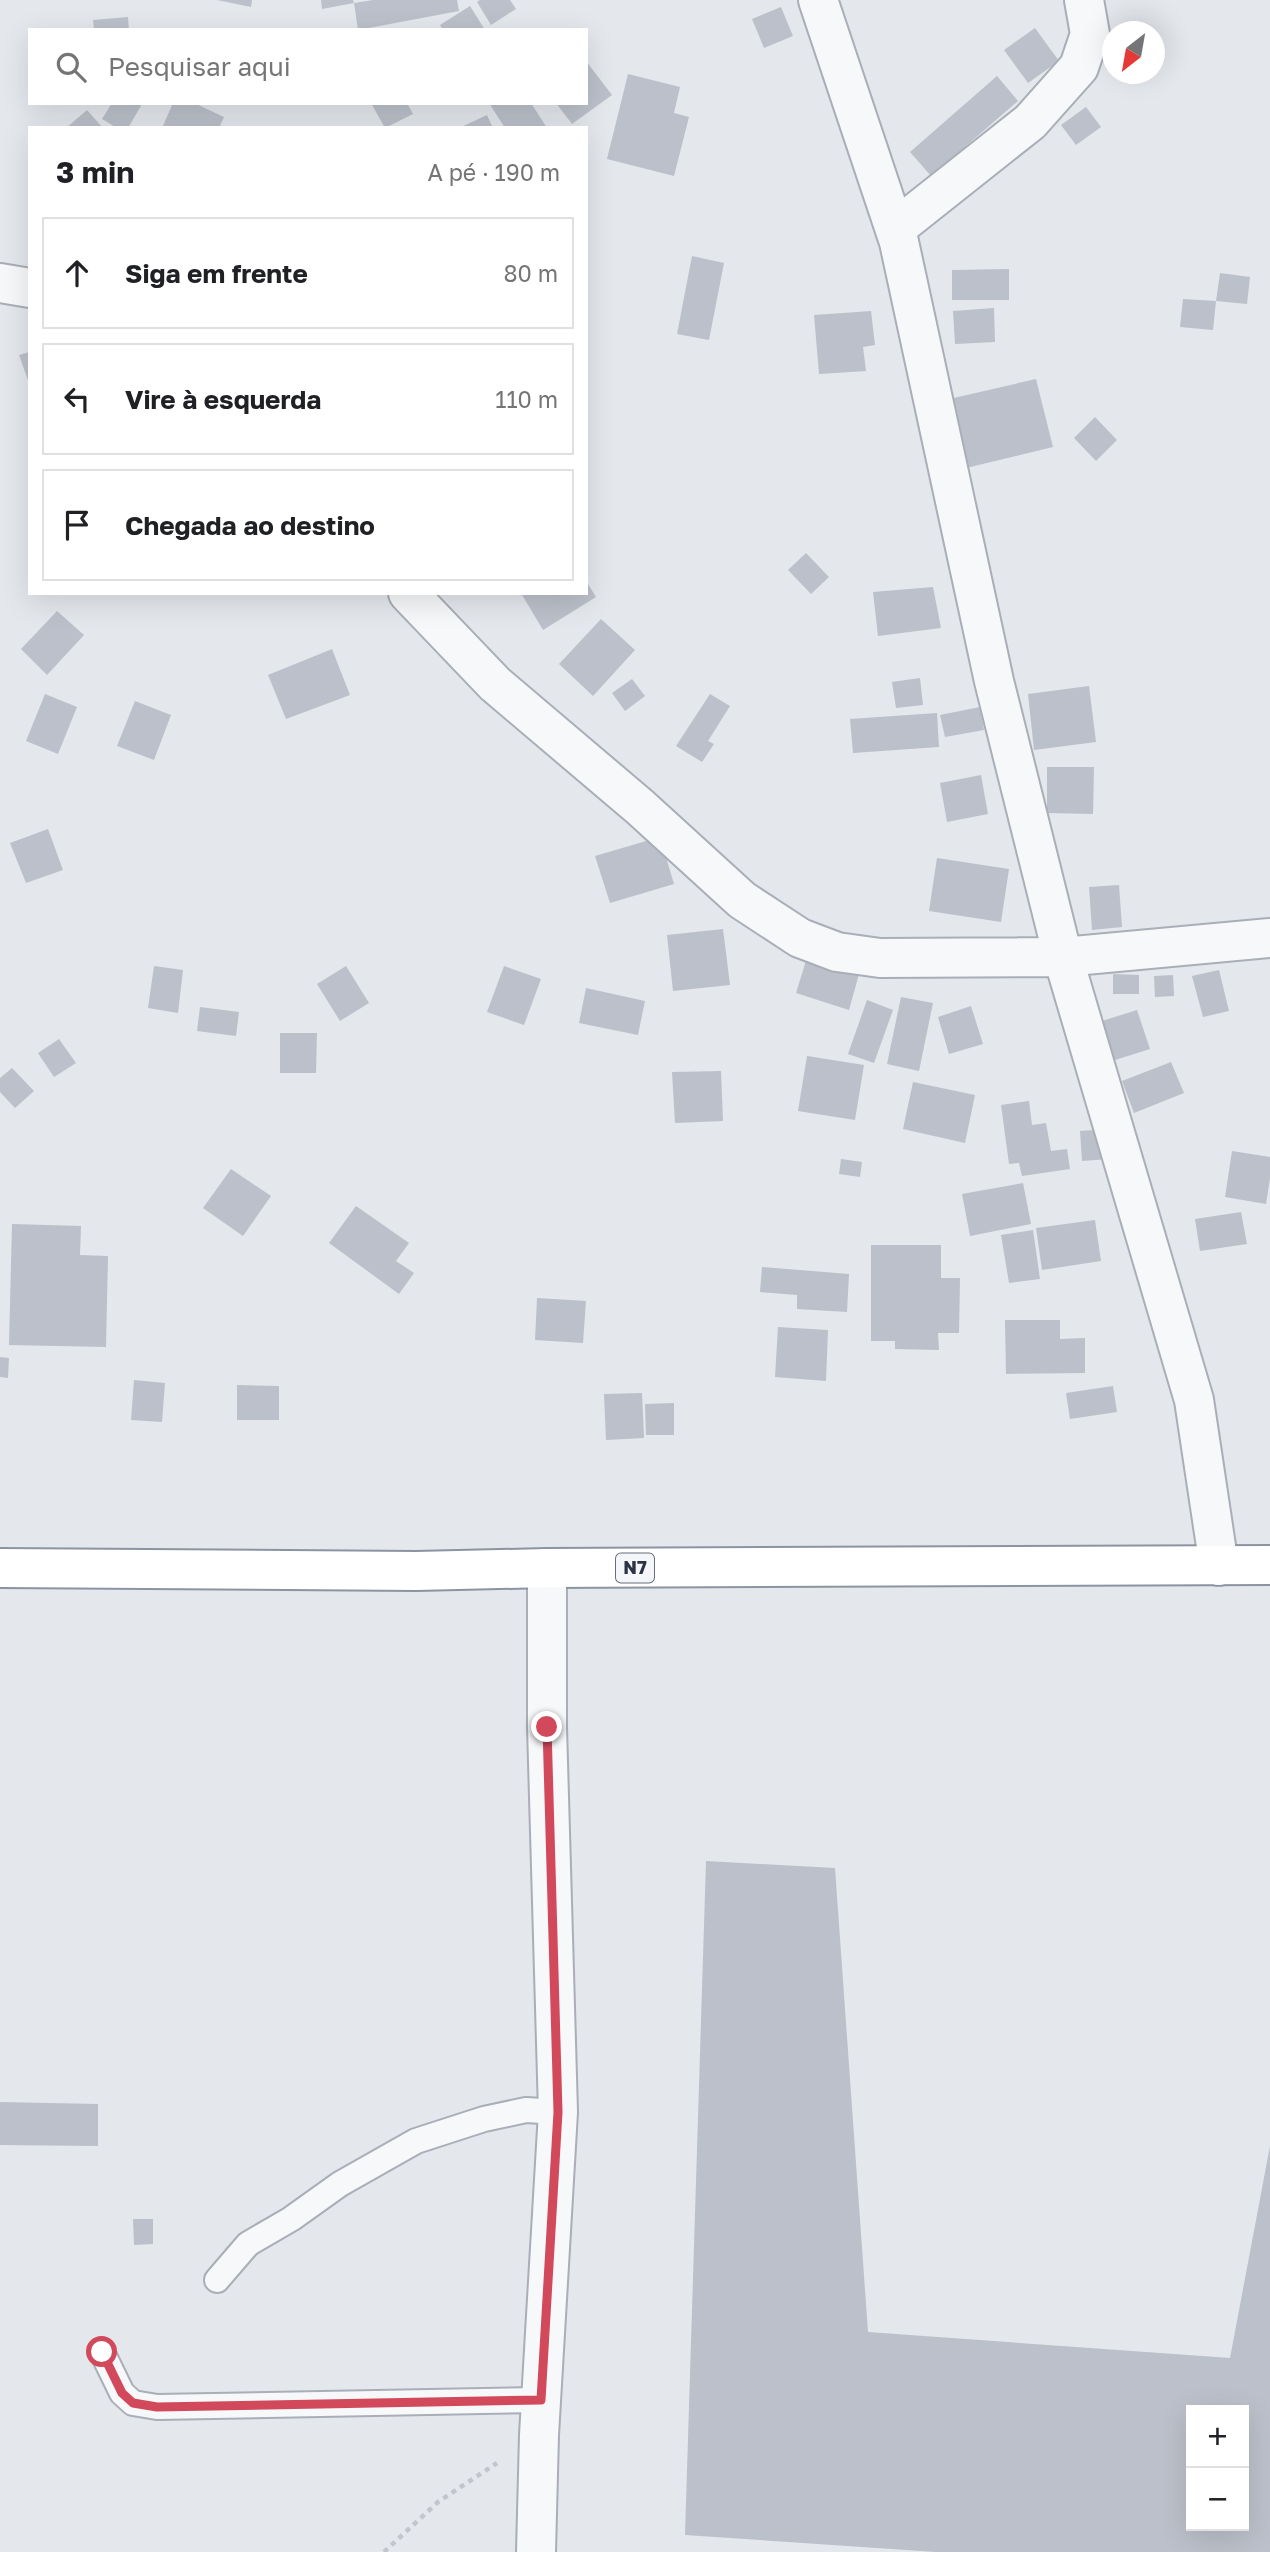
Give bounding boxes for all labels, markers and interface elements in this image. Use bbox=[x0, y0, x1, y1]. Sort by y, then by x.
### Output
north arrow bbox=[1102, 21, 1165, 84]
search box bbox=[28, 28, 588, 105]
icon: search bbox=[52, 48, 90, 86]
text: Pesquisar aqui bbox=[108, 51, 291, 82]
text: 3 min bbox=[56, 154, 134, 190]
text: A pé · 190 m bbox=[428, 158, 560, 186]
icon: ahead bbox=[58, 254, 96, 292]
text: Siga em frente bbox=[125, 258, 308, 289]
text: 80 m bbox=[504, 259, 558, 287]
icon: left bbox=[58, 380, 96, 418]
text: Vire à esquerda bbox=[125, 384, 321, 415]
text: 110 m bbox=[495, 385, 558, 413]
icon: arrive bbox=[58, 506, 96, 544]
text: Chegada ao destino bbox=[125, 510, 375, 541]
road number: N7 bbox=[616, 1554, 654, 1582]
route end bbox=[531, 1711, 562, 1742]
route start bbox=[86, 2336, 117, 2367]
map controls bbox=[1186, 2405, 1249, 2531]
button: + bbox=[1186, 2405, 1249, 2468]
button: − bbox=[1186, 2468, 1249, 2531]

